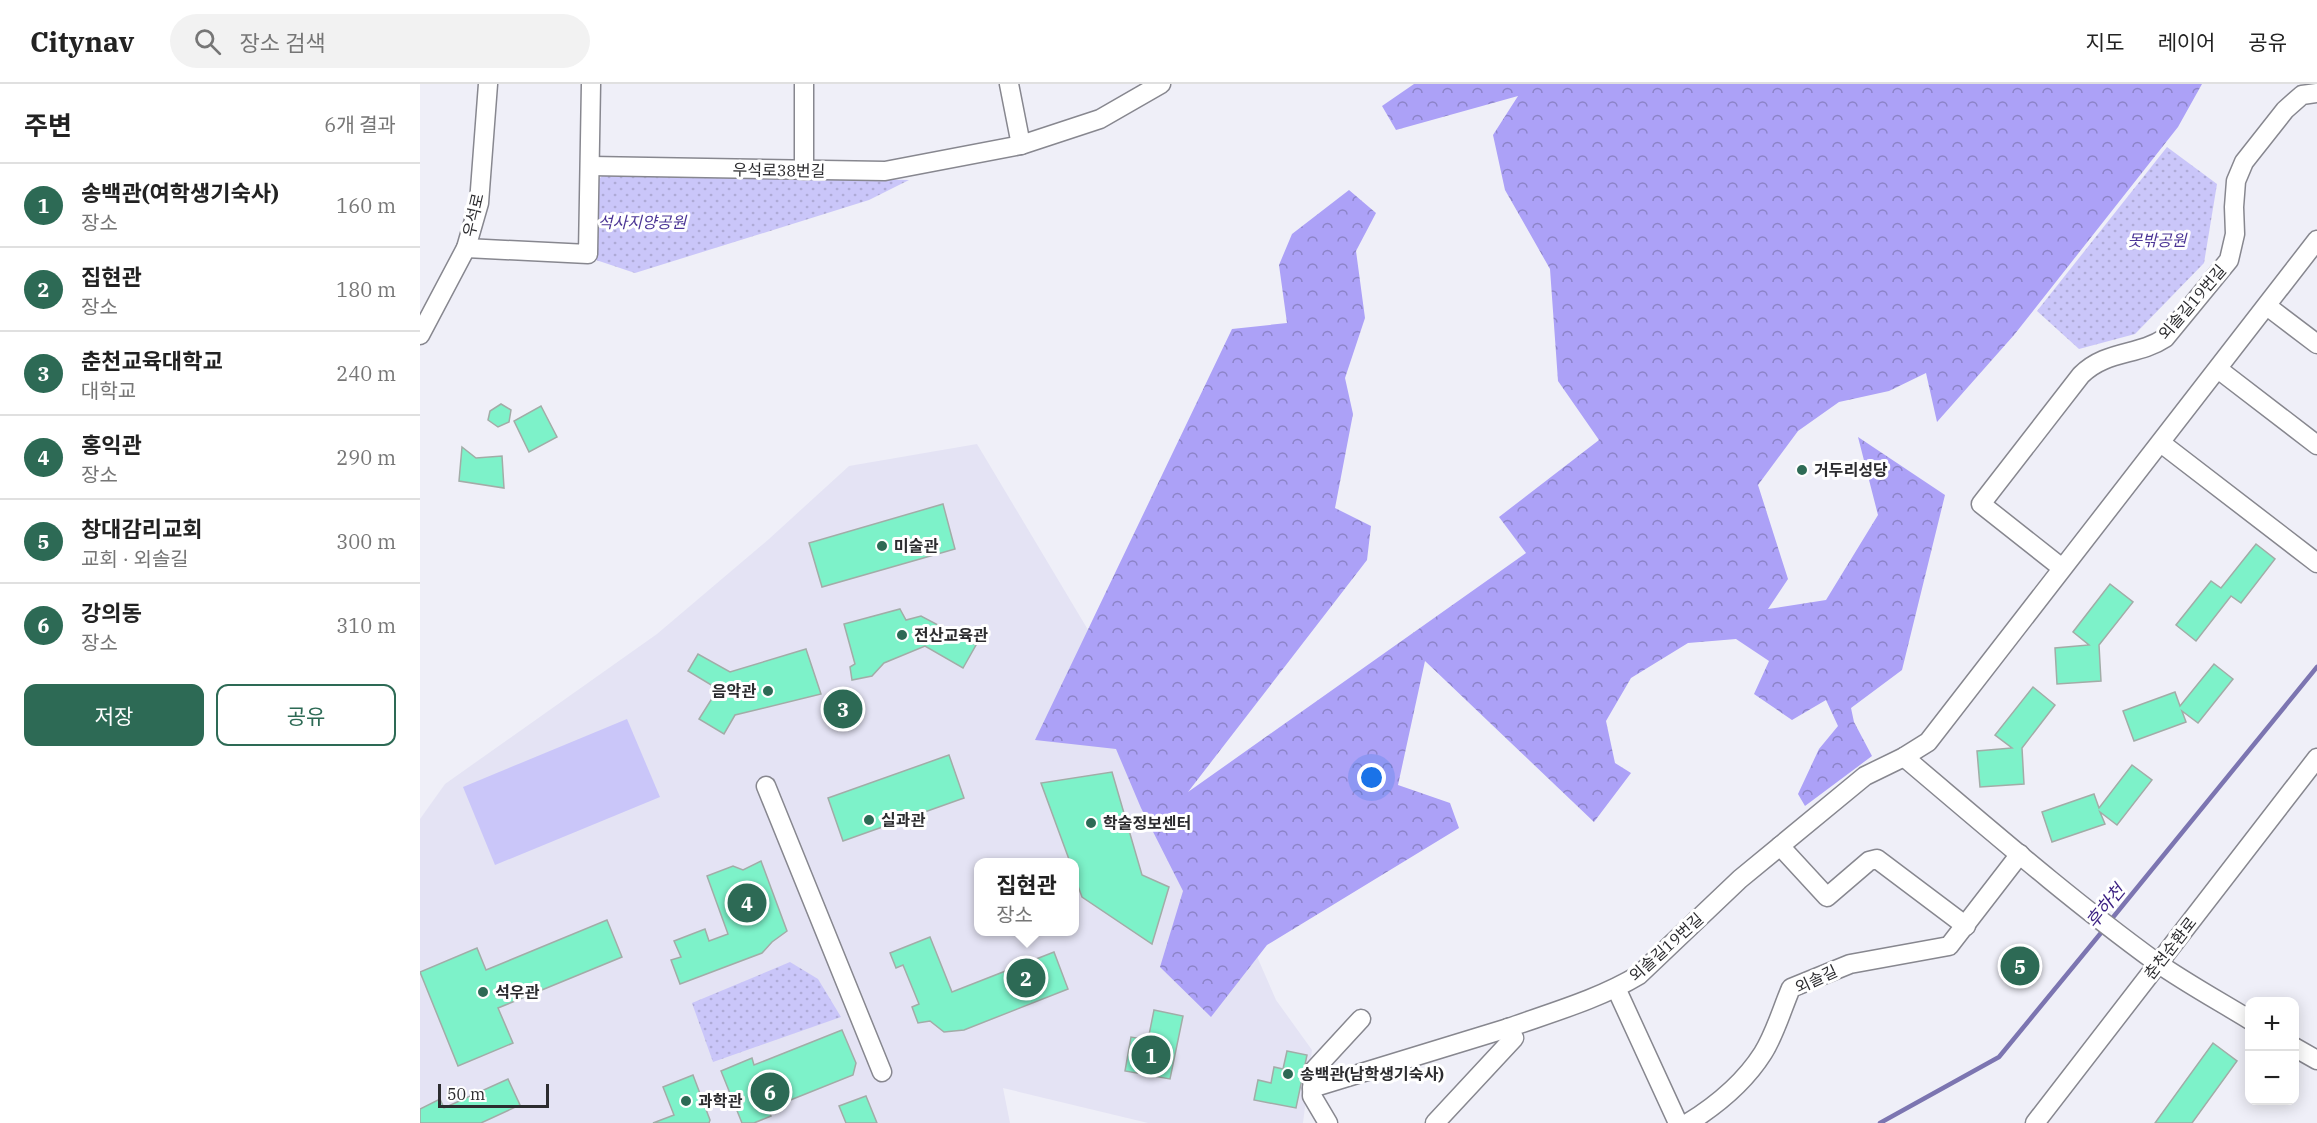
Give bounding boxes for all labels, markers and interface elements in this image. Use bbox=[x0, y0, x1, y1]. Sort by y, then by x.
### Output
search box bbox=[170, 14, 590, 68]
text: Citynav bbox=[30, 23, 134, 60]
icon: search bbox=[191, 25, 224, 58]
text: 장소 검색 bbox=[239, 28, 325, 57]
text: 지도 bbox=[2086, 28, 2124, 56]
text: 레이어 bbox=[2157, 28, 2215, 56]
text: 공유 bbox=[2248, 28, 2287, 56]
text: 주변 bbox=[24, 108, 72, 142]
text: 6개 결과 bbox=[324, 111, 396, 138]
street label: 우석로38번길 bbox=[732, 159, 826, 181]
text: 송백관(여학생기숙사) bbox=[81, 178, 279, 207]
street label: 우석로 bbox=[458, 191, 488, 239]
text: 1 bbox=[38, 192, 50, 219]
text: 160 m bbox=[336, 192, 396, 219]
text: 장소 bbox=[81, 209, 118, 236]
park label: 석사지양공원 bbox=[598, 212, 687, 232]
park label: 못밖공원 bbox=[2128, 230, 2188, 250]
street label: 외솔길19번길 bbox=[2154, 260, 2230, 344]
text: 집현관 bbox=[81, 262, 142, 291]
text: 2 bbox=[38, 276, 50, 303]
text: 180 m bbox=[336, 276, 396, 303]
text: 장소 bbox=[81, 293, 118, 320]
text: 춘천교육대학교 bbox=[81, 346, 223, 375]
text: 3 bbox=[38, 360, 50, 387]
text: 240 m bbox=[336, 360, 396, 387]
text: 대학교 bbox=[81, 377, 136, 404]
text: 홍익관 bbox=[81, 430, 142, 459]
text: 4 bbox=[38, 444, 50, 471]
text: 290 m bbox=[336, 444, 396, 471]
place label: 거두리성당 bbox=[1814, 460, 1888, 480]
text: 장소 bbox=[81, 461, 118, 488]
marker: 거두리성당 bbox=[1795, 463, 1809, 477]
text: 창대감리교회 bbox=[81, 514, 202, 543]
text: 5 bbox=[38, 528, 50, 555]
text: 300 m bbox=[336, 528, 396, 555]
place label: 미술관 bbox=[894, 536, 938, 556]
marker: 미술관 bbox=[875, 539, 889, 553]
text: 교회 · 외솔길 bbox=[81, 545, 189, 572]
text: 강의동 bbox=[81, 598, 142, 627]
text: 6 bbox=[38, 612, 50, 639]
text: 310 m bbox=[336, 612, 396, 639]
place label: 전산교육관 bbox=[914, 625, 988, 645]
marker: 전산교육관 bbox=[895, 628, 909, 642]
text: 장소 bbox=[81, 629, 118, 656]
place label: 음악관 bbox=[712, 681, 756, 701]
button: 저장 bbox=[24, 684, 204, 746]
button: 공유 bbox=[216, 684, 396, 746]
marker: 음악관 bbox=[761, 684, 775, 698]
pin: 3 bbox=[824, 686, 862, 732]
your location bbox=[1357, 763, 1386, 792]
place label: 실과관 bbox=[881, 810, 925, 830]
marker: 실과관 bbox=[862, 813, 876, 827]
place label: 학술정보센터 bbox=[1103, 813, 1191, 833]
marker: 학술정보센터 bbox=[1084, 816, 1098, 830]
popup bbox=[974, 858, 1079, 936]
text: 집현관 bbox=[996, 870, 1057, 899]
water label: 후하천 bbox=[2080, 878, 2131, 933]
pin: 4 bbox=[728, 880, 766, 926]
text: 장소 bbox=[996, 901, 1033, 928]
street label: 외솔길19번길 bbox=[1625, 909, 1707, 985]
street label: 춘천순환로 bbox=[2139, 913, 2201, 983]
pin: 5 bbox=[2000, 944, 2040, 988]
pin: 2 bbox=[1006, 956, 1046, 1000]
street label: 외솔길 bbox=[1792, 961, 1840, 997]
place label: 석우관 bbox=[495, 982, 539, 1002]
marker: 석우관 bbox=[476, 985, 490, 999]
map controls bbox=[2245, 997, 2299, 1105]
button: + bbox=[2245, 997, 2299, 1051]
pin: 1 bbox=[1132, 1032, 1170, 1078]
button: − bbox=[2245, 1051, 2299, 1105]
place label: 송백관(남학생기숙사) bbox=[1300, 1064, 1444, 1084]
marker: 송백관(남학생기숙사) bbox=[1281, 1067, 1295, 1081]
pin: 6 bbox=[750, 1070, 790, 1114]
scale bar bbox=[438, 1081, 549, 1108]
text: 50 m bbox=[447, 1084, 485, 1104]
place label: 과학관 bbox=[698, 1091, 742, 1111]
marker: 과학관 bbox=[679, 1094, 693, 1108]

